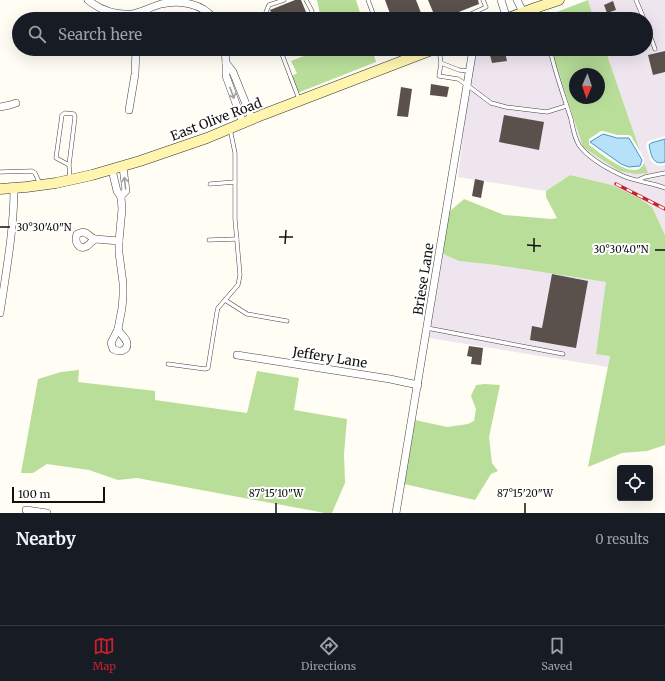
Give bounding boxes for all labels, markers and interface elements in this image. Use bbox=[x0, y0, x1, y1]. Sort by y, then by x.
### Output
search box bbox=[12, 12, 653, 56]
icon: search bbox=[26, 23, 48, 45]
text: Search here bbox=[58, 25, 142, 44]
north arrow bbox=[569, 68, 605, 104]
one-way arrow bbox=[228, 87, 236, 99]
street label: East Olive Road bbox=[168, 94, 264, 145]
one-way arrow bbox=[121, 177, 129, 190]
text: 30°30'40"N bbox=[16, 221, 72, 234]
street label: Briese Lane bbox=[409, 242, 438, 316]
text: 30°30'40"N bbox=[593, 243, 649, 256]
street label: Jeffery Lane bbox=[290, 343, 369, 372]
map controls bbox=[617, 465, 653, 501]
button: locate bbox=[617, 465, 653, 501]
scale bar bbox=[12, 485, 105, 504]
text: 100 m bbox=[18, 487, 50, 501]
text: 87°15'10"W bbox=[249, 487, 304, 500]
text: 87°15'20"W bbox=[497, 487, 554, 500]
text: Nearby bbox=[16, 528, 76, 550]
text: 0 results bbox=[595, 531, 649, 548]
tab: Map bbox=[93, 635, 116, 673]
tab: Directions bbox=[301, 635, 356, 673]
tab: Saved bbox=[541, 635, 572, 673]

